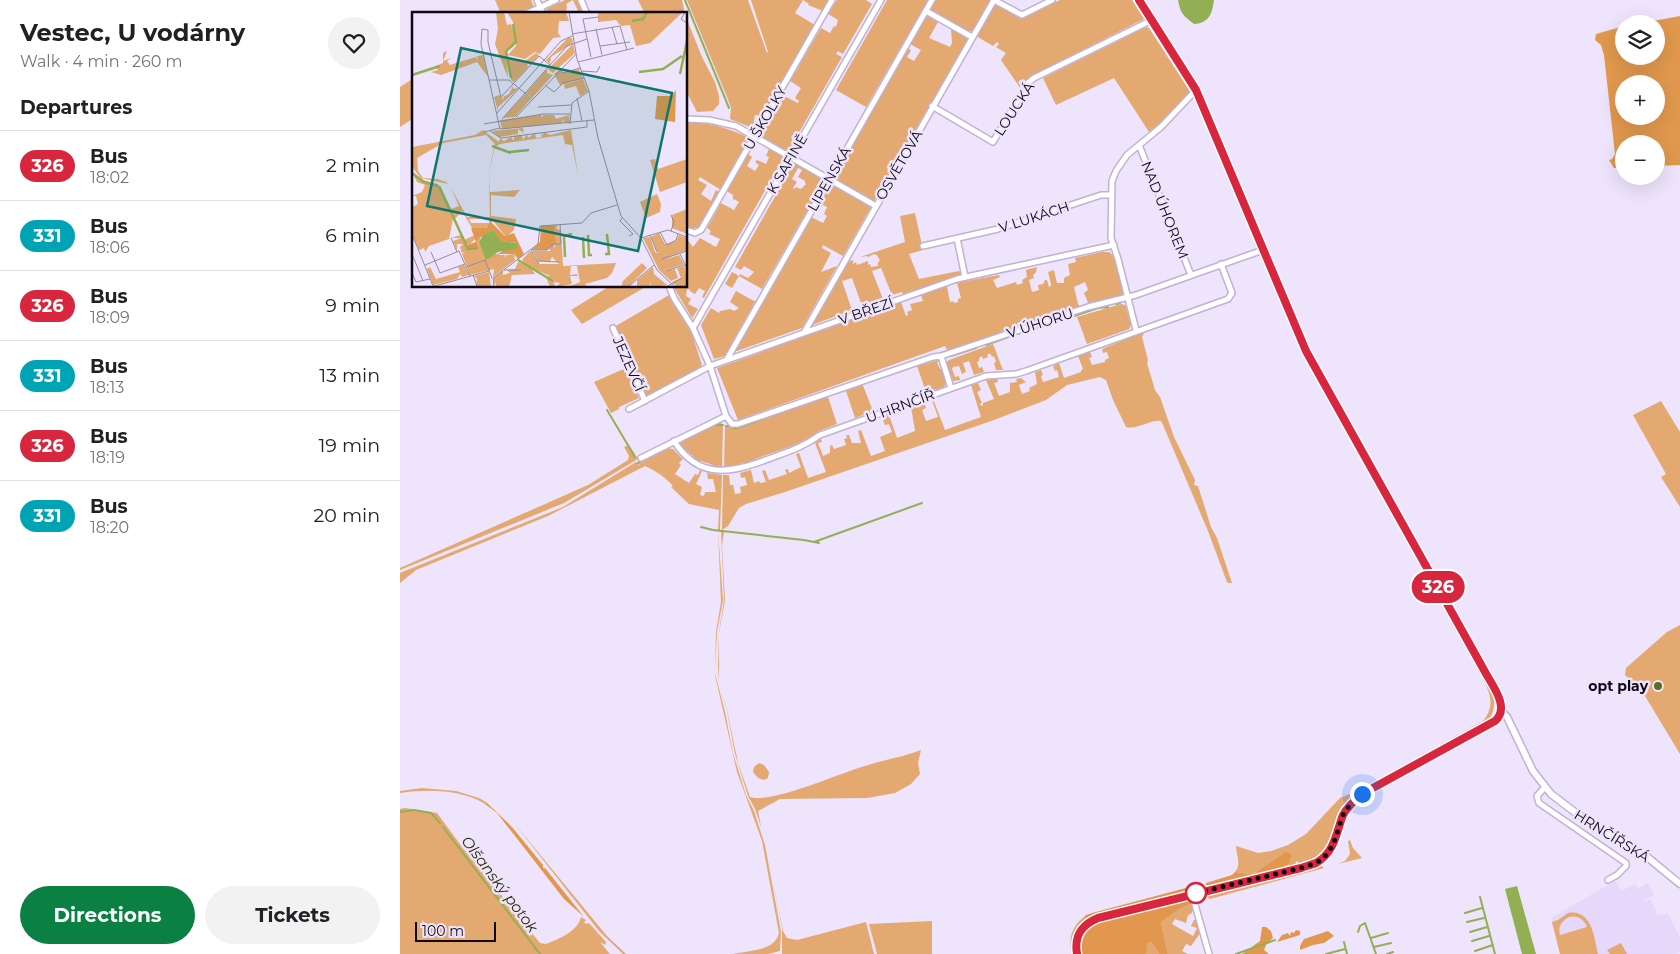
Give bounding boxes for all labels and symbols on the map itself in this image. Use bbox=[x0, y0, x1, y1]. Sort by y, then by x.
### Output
inset map bbox=[412, 12, 688, 288]
street label: LOUCKÁ bbox=[990, 78, 1039, 139]
street label: U ŠKOLKY bbox=[739, 83, 791, 153]
street label: OSVĚTOVÁ bbox=[872, 126, 927, 203]
street label: K SAFINĚ bbox=[763, 131, 811, 197]
street label: LIPENSKÁ bbox=[803, 143, 855, 214]
street label: NAD ÚHOREM bbox=[1137, 159, 1193, 261]
street label: V LUKÁCH bbox=[996, 197, 1072, 237]
street label: V BŘEZÍ bbox=[836, 293, 897, 329]
street label: V ÚHORU bbox=[1004, 304, 1076, 342]
street label: JEZEVČÍ bbox=[608, 333, 649, 395]
street label: U HRNČÍŘ bbox=[863, 385, 937, 427]
line badge: 326 bbox=[1409, 571, 1467, 603]
place label: opt play bbox=[1588, 677, 1649, 695]
marker: opt play bbox=[1652, 680, 1664, 692]
your location bbox=[1350, 782, 1375, 807]
street label: HRNČÍŘSKÁ bbox=[1571, 806, 1654, 867]
water label: Olšanský potok bbox=[458, 832, 543, 937]
unlabelled marker bbox=[1185, 882, 1207, 904]
scale bar bbox=[415, 919, 496, 942]

